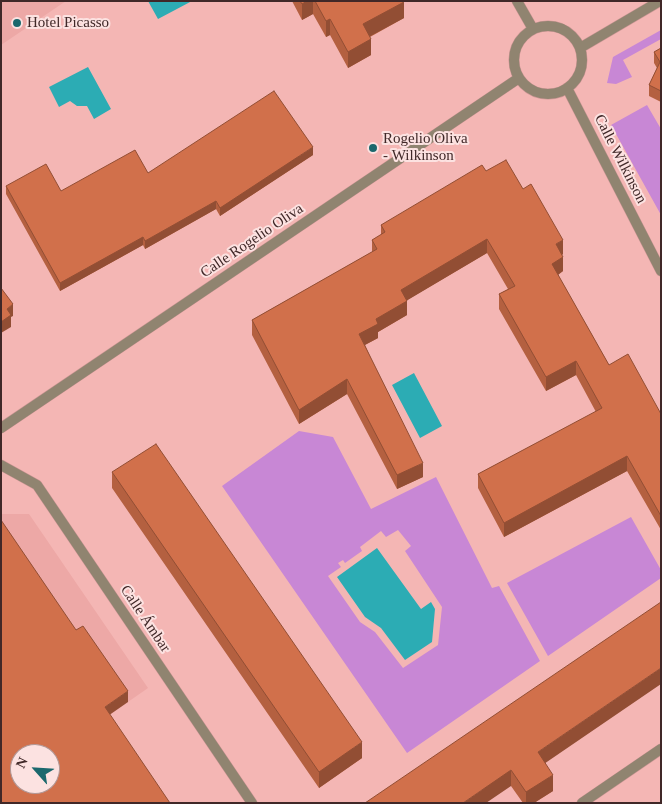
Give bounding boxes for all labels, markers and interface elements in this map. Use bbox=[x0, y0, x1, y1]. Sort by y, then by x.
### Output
place label: Hotel Picasso bbox=[27, 14, 109, 32]
marker: Hotel Picasso bbox=[11, 17, 23, 29]
street label: Calle Wilkinson bbox=[590, 112, 650, 206]
place label: Rogelio Oliva - Wilkinson bbox=[383, 130, 468, 165]
marker: Rogelio Oliva - Wilkinson bbox=[367, 142, 379, 154]
street label: Calle Rogelio Oliva bbox=[197, 200, 307, 282]
street label: Calle Ámbar bbox=[116, 582, 174, 656]
north arrow bbox=[10, 744, 60, 794]
text: N bbox=[13, 755, 31, 770]

